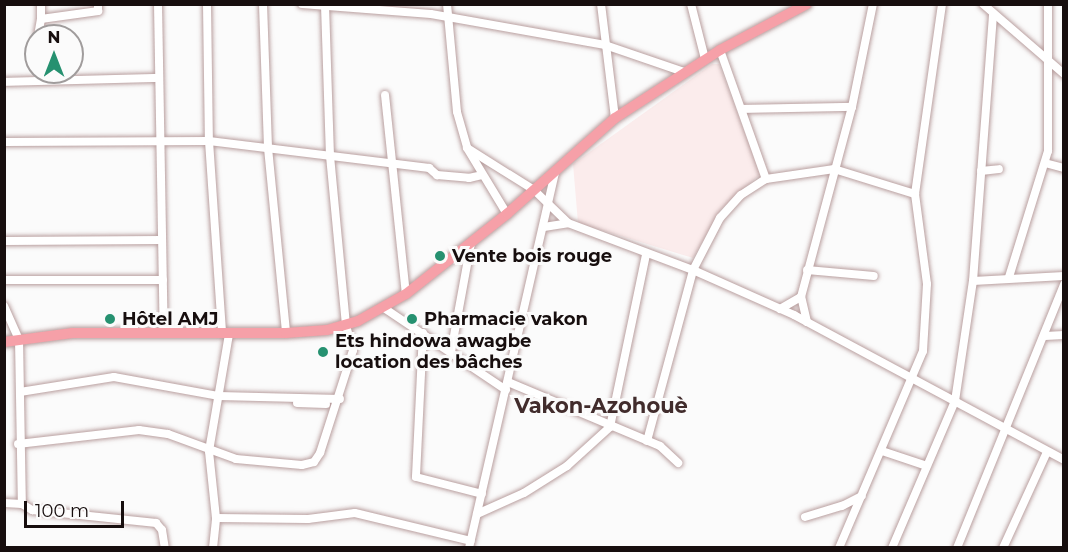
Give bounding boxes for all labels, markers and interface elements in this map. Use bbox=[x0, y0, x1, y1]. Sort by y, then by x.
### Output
north arrow bbox=[24, 24, 84, 84]
text: N bbox=[48, 28, 60, 47]
place label: Vente bois rouge bbox=[452, 245, 612, 267]
marker: Vente bois rouge bbox=[433, 249, 447, 263]
place label: Hôtel AMJ bbox=[122, 308, 218, 330]
place label: Pharmacie vakon bbox=[424, 308, 588, 330]
marker: Hôtel AMJ bbox=[103, 312, 117, 326]
marker: Pharmacie vakon bbox=[405, 312, 419, 326]
place label: Ets hindowa awagbe location des bâches bbox=[335, 331, 531, 374]
marker: Ets hindowa awagbe location des bâches bbox=[316, 345, 330, 359]
district label: Vakon-Azohouè bbox=[514, 393, 688, 419]
scale bar bbox=[27, 489, 128, 527]
text: 100 m bbox=[35, 500, 89, 522]

